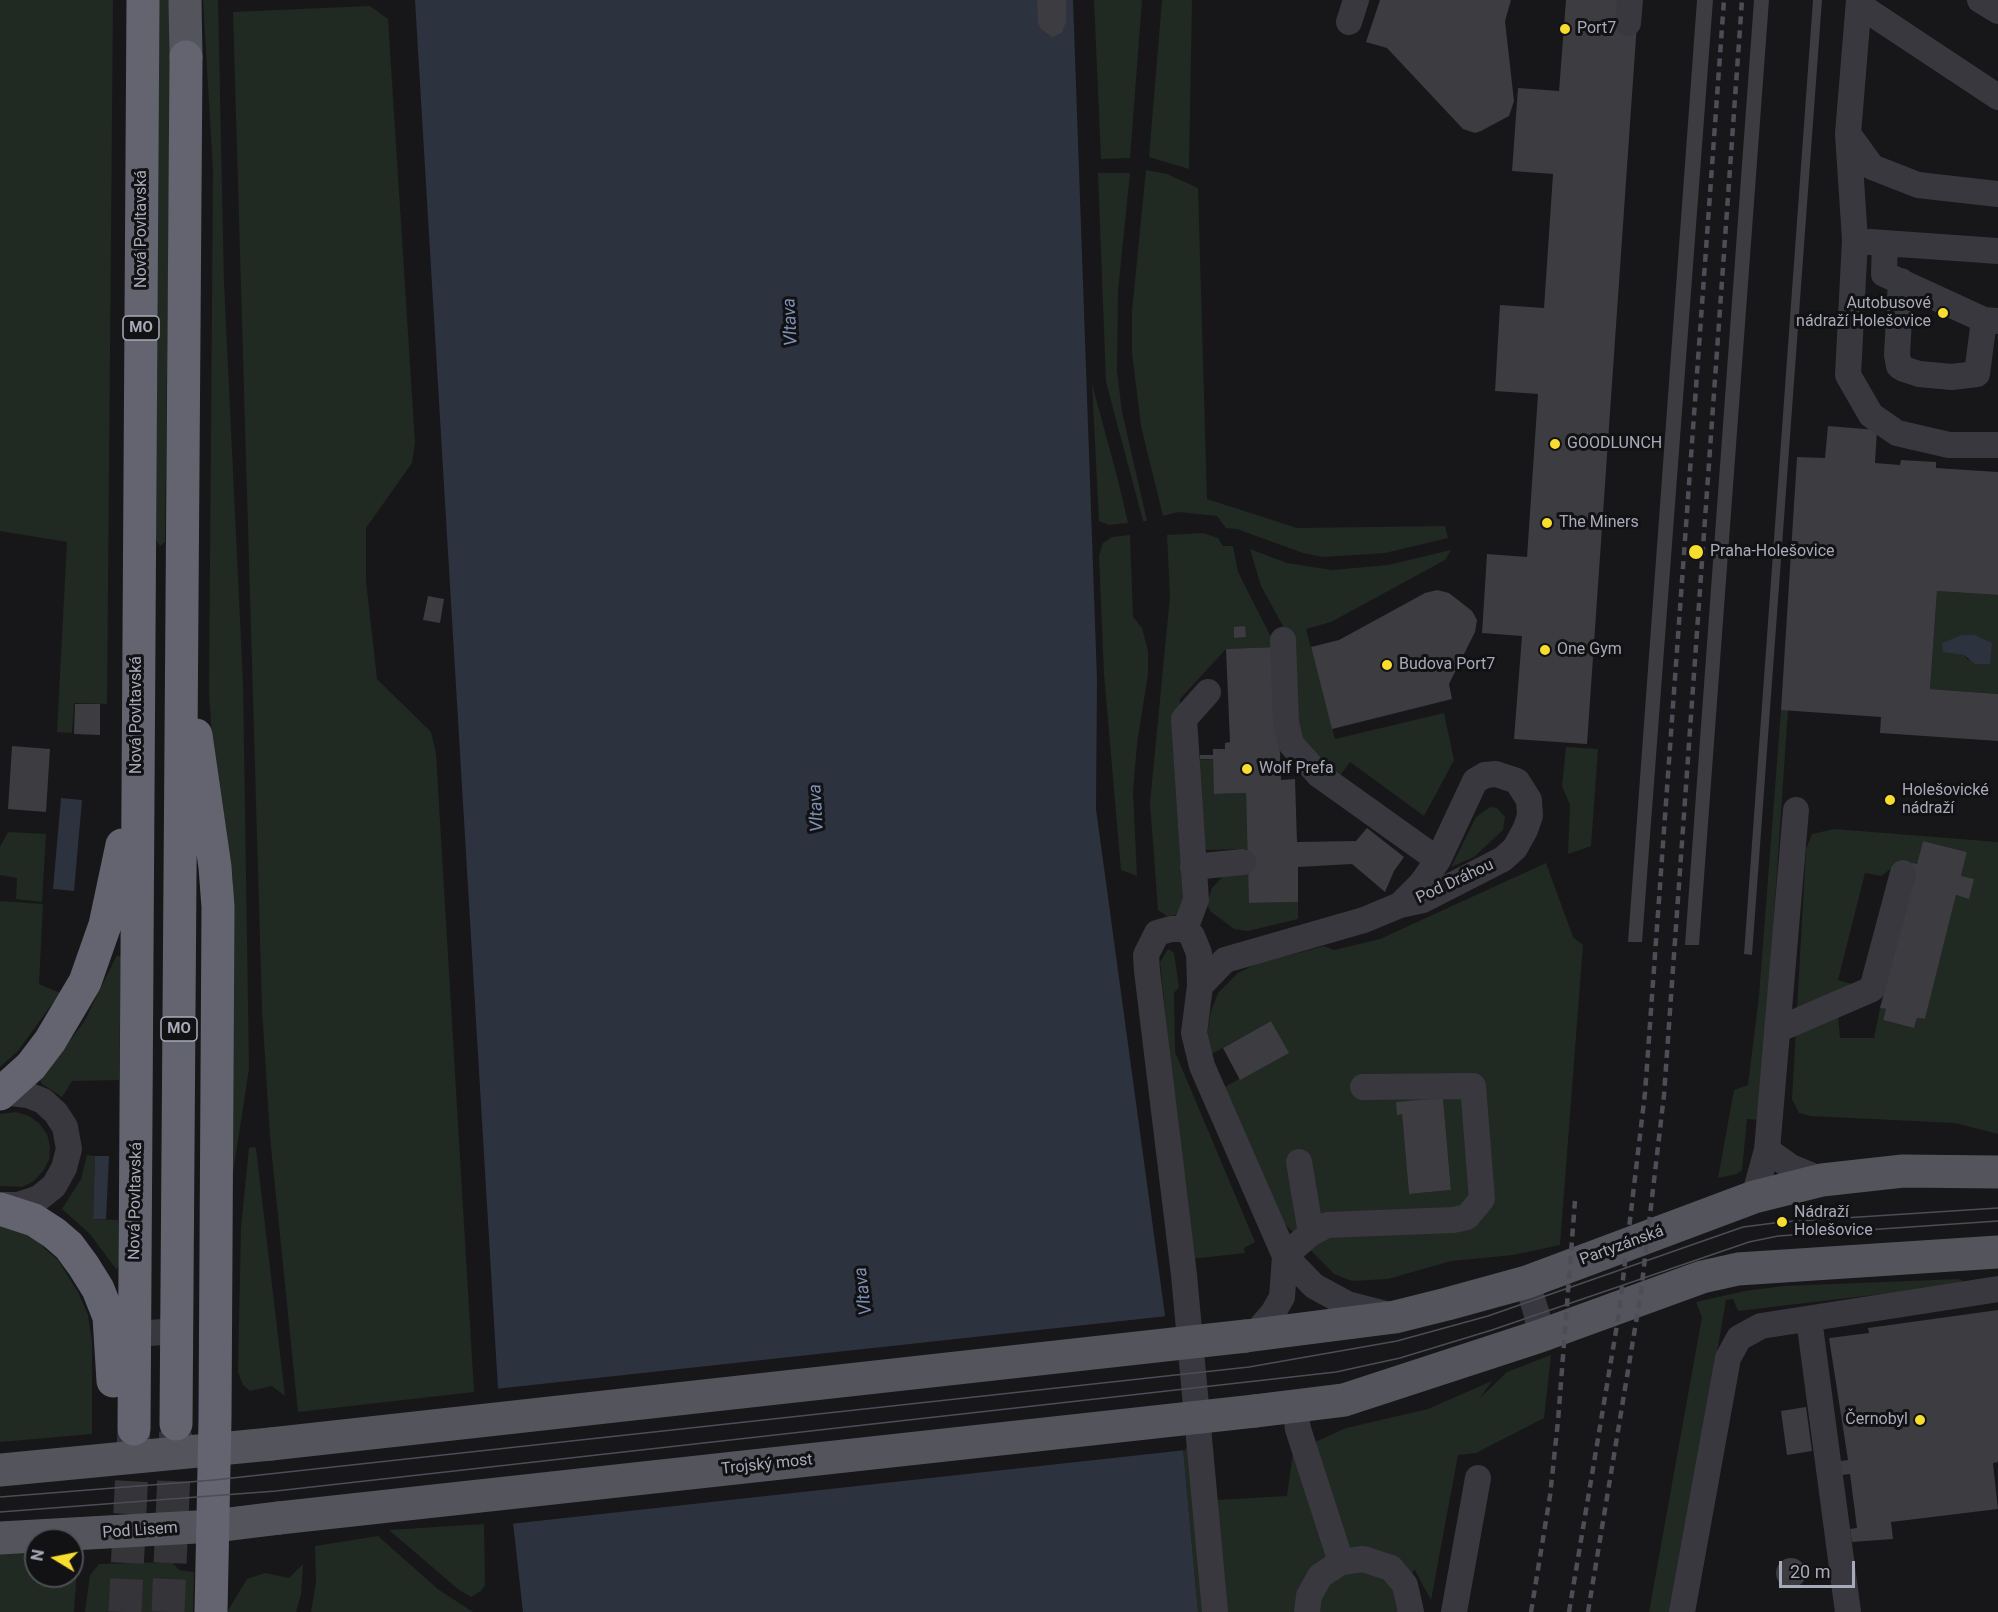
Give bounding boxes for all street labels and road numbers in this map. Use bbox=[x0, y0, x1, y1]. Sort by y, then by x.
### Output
street label: Nová Povltavská bbox=[132, 170, 152, 288]
road number: MO bbox=[123, 316, 159, 340]
street label: Nová Povltavská bbox=[127, 656, 147, 774]
street label: Pod Dráhou bbox=[1413, 856, 1497, 908]
road number: MO bbox=[161, 1017, 197, 1041]
street label: Nová Povltavská bbox=[125, 1142, 147, 1260]
street label: Partyzánská bbox=[1577, 1222, 1667, 1270]
street label: Trojský most bbox=[720, 1451, 814, 1479]
street label: Pod Lisem bbox=[102, 1519, 178, 1543]

